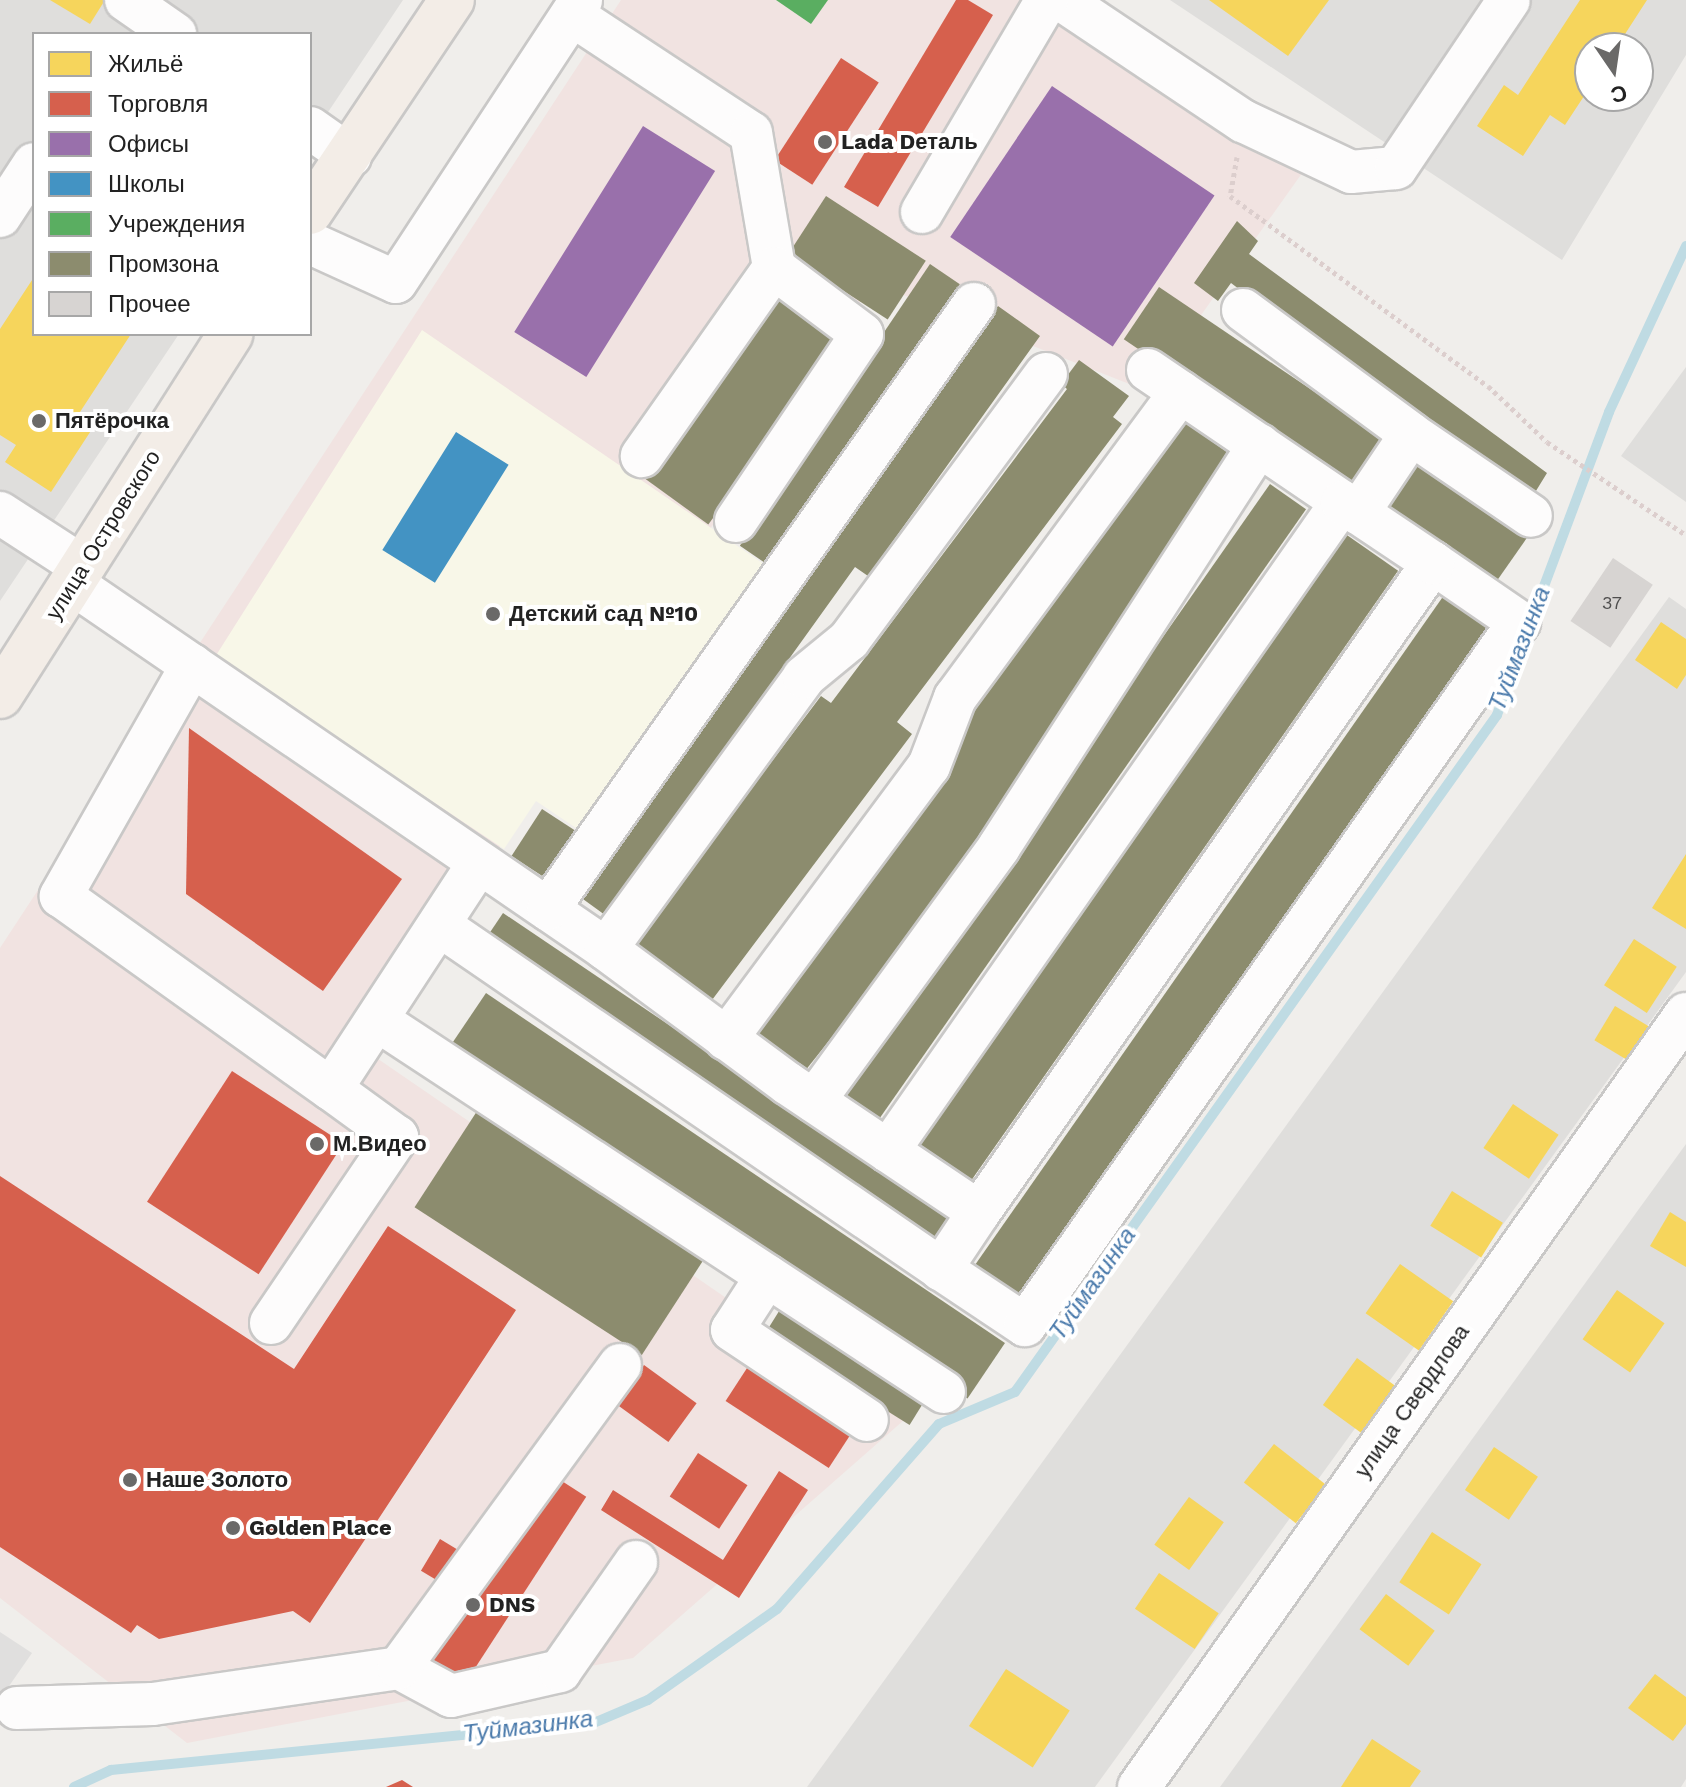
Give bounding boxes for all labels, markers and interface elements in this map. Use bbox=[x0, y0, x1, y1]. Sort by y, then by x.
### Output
legend bbox=[32, 32, 312, 336]
north arrow bbox=[1574, 32, 1654, 112]
text: Жильё bbox=[108, 50, 183, 78]
text: С bbox=[1609, 80, 1630, 108]
text: Торговля bbox=[108, 90, 208, 118]
place label: Lada Dеталь bbox=[841, 129, 978, 155]
text: Офисы bbox=[108, 130, 189, 158]
marker: Lada Dеталь bbox=[816, 133, 834, 151]
text: Школы bbox=[108, 170, 185, 198]
text: Учреждения bbox=[108, 210, 245, 238]
text: Промзона bbox=[108, 250, 219, 278]
text: Прочее bbox=[108, 290, 191, 318]
place label: Пятёрочка bbox=[55, 408, 169, 434]
marker: Пятёрочка bbox=[30, 412, 48, 430]
street label: улица Островского bbox=[40, 445, 166, 625]
water label: Туймазинка bbox=[1483, 583, 1557, 715]
house number: 37 bbox=[1602, 592, 1622, 614]
place label: Детский сад №10 bbox=[509, 601, 698, 627]
marker: Детский сад №10 bbox=[484, 605, 502, 623]
place label: М.Видео bbox=[333, 1131, 427, 1157]
marker: М.Видео bbox=[308, 1135, 326, 1153]
water label: Туймазинка bbox=[1044, 1222, 1142, 1346]
street label: улица Свердлова bbox=[1349, 1319, 1475, 1483]
place label: Наше Золото bbox=[146, 1467, 288, 1493]
marker: Наше Золото bbox=[121, 1471, 139, 1489]
place label: Golden Place bbox=[249, 1515, 392, 1541]
marker: Golden Place bbox=[224, 1519, 242, 1537]
place label: DNS bbox=[489, 1592, 535, 1618]
marker: DNS bbox=[464, 1596, 482, 1614]
water label: Туймазинка bbox=[461, 1705, 595, 1749]

